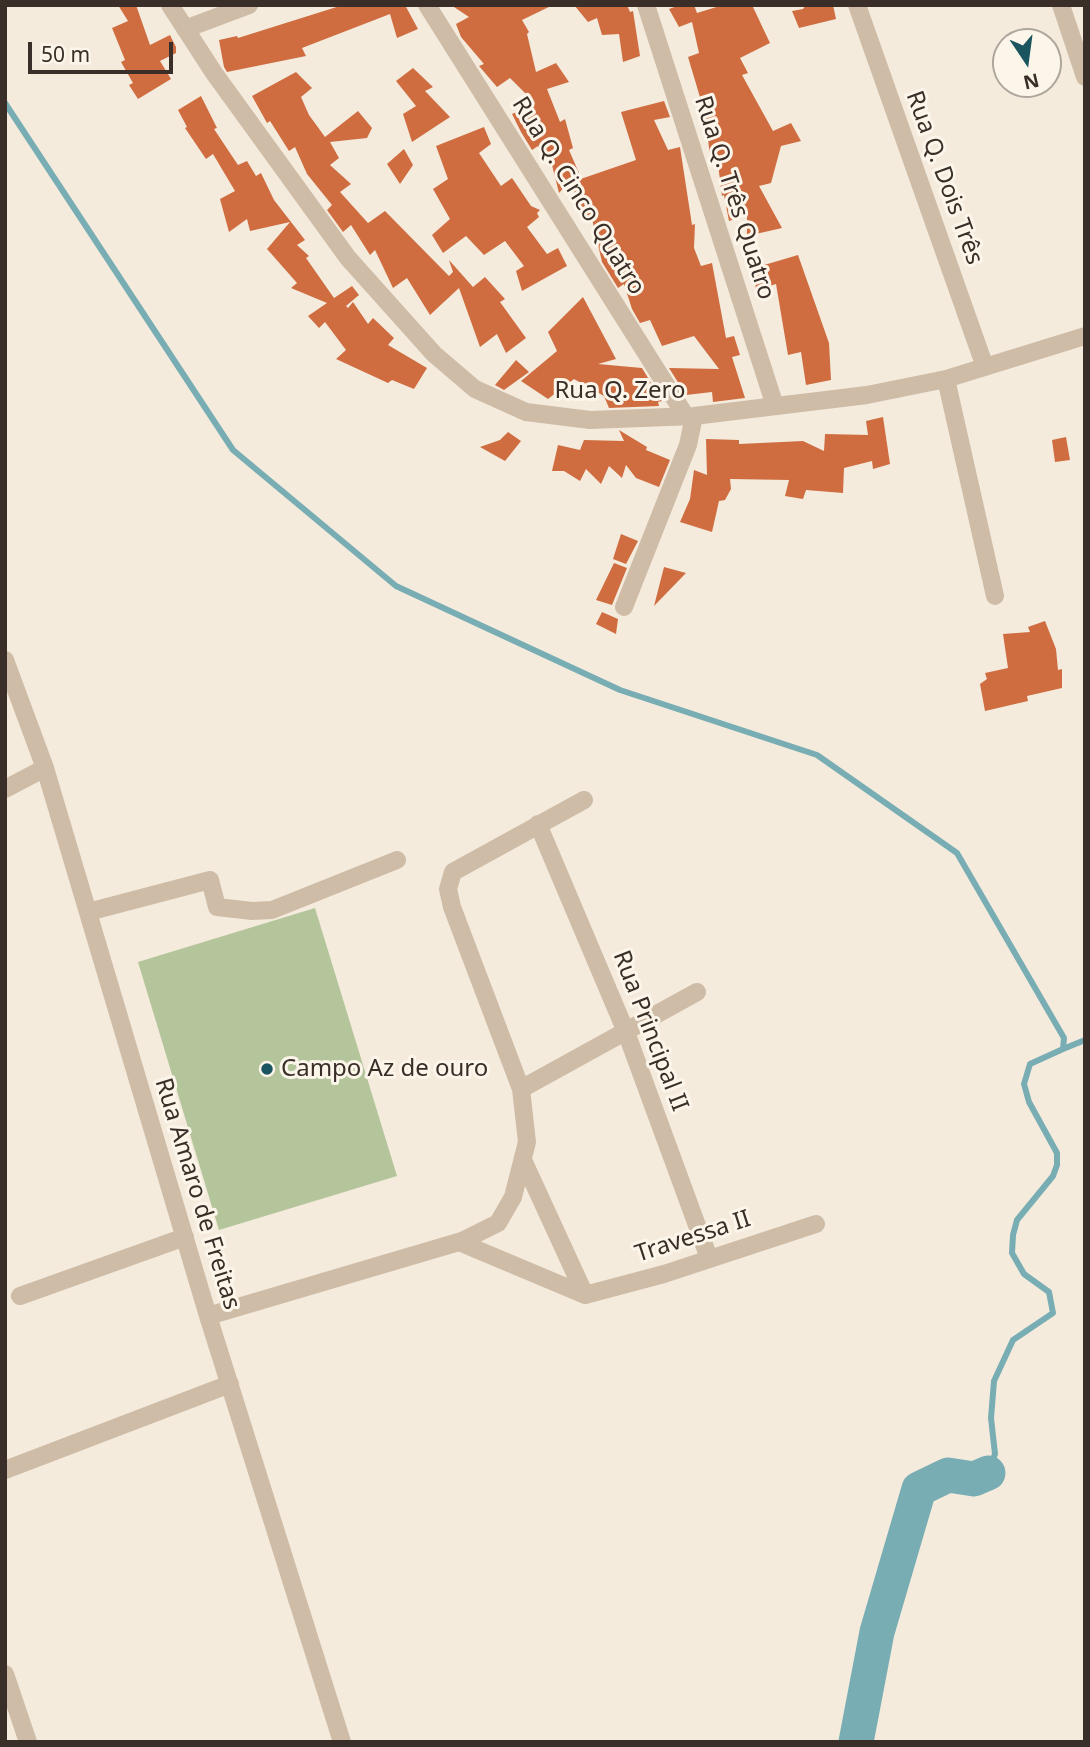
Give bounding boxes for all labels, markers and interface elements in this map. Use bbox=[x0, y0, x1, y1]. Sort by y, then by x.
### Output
scale bar bbox=[32, 28, 177, 72]
north arrow bbox=[992, 28, 1062, 98]
text: 50 m bbox=[41, 40, 90, 68]
text: N bbox=[1021, 67, 1042, 96]
street label: Rua Q. Dois Três bbox=[899, 87, 989, 269]
street label: Rua Q. Cinco Quatro bbox=[505, 92, 651, 300]
street label: Rua Q. Três Quatro bbox=[687, 93, 781, 303]
street label: Rua Q. Zero bbox=[554, 377, 686, 405]
street label: Rua Principal II bbox=[606, 947, 694, 1115]
place label: Campo Az de ouro bbox=[281, 1055, 488, 1083]
marker: Campo Az de ouro bbox=[259, 1061, 275, 1077]
street label: Rua Amaro de Freitas bbox=[148, 1075, 246, 1313]
street label: Travessa II bbox=[632, 1205, 754, 1269]

